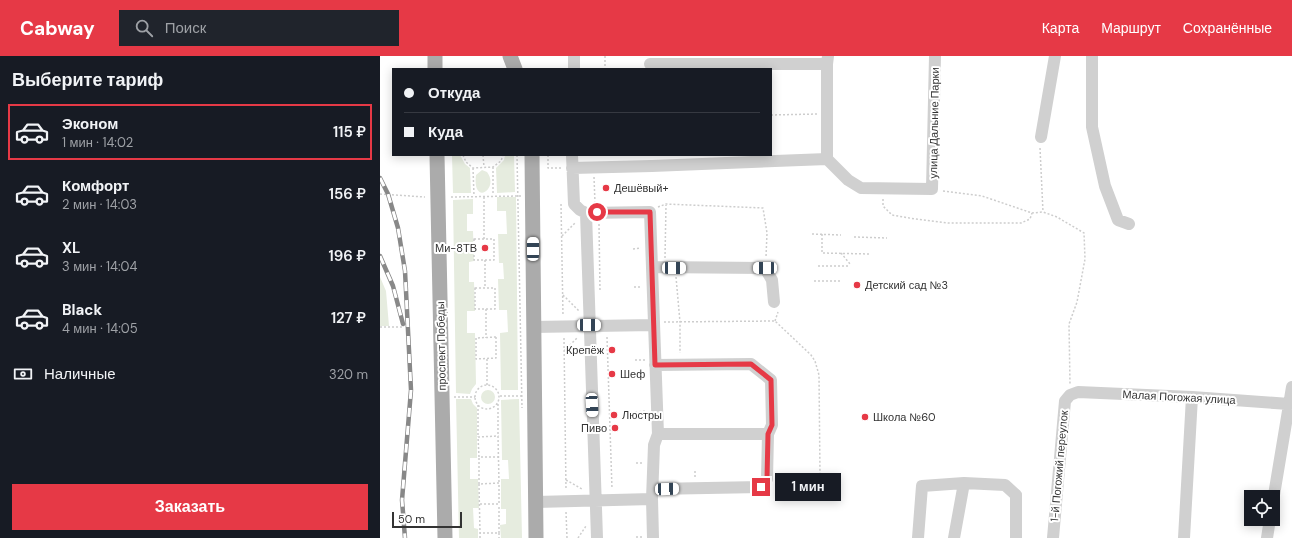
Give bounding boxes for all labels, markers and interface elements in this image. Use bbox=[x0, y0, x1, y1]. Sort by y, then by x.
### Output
search box bbox=[119, 10, 399, 46]
text: Cabway bbox=[20, 16, 95, 41]
icon: search bbox=[133, 17, 155, 39]
text: Поиск bbox=[165, 18, 206, 38]
text: Карта bbox=[1042, 19, 1079, 37]
text: Маршрут bbox=[1101, 19, 1161, 37]
text: Сохранённые bbox=[1183, 19, 1272, 37]
street label: улица Дальние Парки bbox=[926, 67, 942, 179]
text: Выберите тариф bbox=[12, 68, 163, 92]
text: Откуда bbox=[428, 83, 480, 103]
icon: car bbox=[14, 114, 50, 150]
text: Эконом bbox=[62, 114, 118, 134]
text: 115 ₽ bbox=[333, 122, 366, 142]
text: Куда bbox=[428, 122, 463, 142]
text: 1 мин · 14:02 bbox=[62, 134, 133, 151]
icon: car bbox=[14, 176, 50, 212]
text: Комфорт bbox=[62, 176, 129, 196]
place label: Дешёвый+ bbox=[614, 181, 668, 195]
marker: Дешёвый+ bbox=[601, 183, 611, 193]
text: 156 ₽ bbox=[329, 184, 366, 204]
text: 2 мин · 14:03 bbox=[62, 196, 137, 213]
route start bbox=[588, 203, 606, 221]
car bbox=[527, 237, 539, 261]
icon: car bbox=[14, 238, 50, 274]
text: XL bbox=[62, 238, 80, 258]
place label: Ми-8ТВ bbox=[435, 241, 477, 255]
marker: Ми-8ТВ bbox=[480, 243, 490, 253]
text: 196 ₽ bbox=[328, 246, 366, 266]
text: 3 мин · 14:04 bbox=[62, 258, 137, 275]
car bbox=[662, 262, 686, 274]
car bbox=[753, 262, 777, 274]
place label: Детский сад №3 bbox=[865, 278, 948, 292]
marker: Детский сад №3 bbox=[852, 280, 862, 290]
icon: car bbox=[14, 300, 50, 336]
text: Black bbox=[62, 300, 102, 320]
street label: проспект Победы bbox=[433, 301, 449, 391]
text: 127 ₽ bbox=[331, 308, 366, 328]
car bbox=[577, 319, 601, 331]
text: 4 мин · 14:05 bbox=[62, 320, 138, 337]
place label: Крепёж bbox=[566, 343, 605, 357]
marker: Крепёж bbox=[607, 345, 617, 355]
icon: cash bbox=[12, 363, 34, 385]
text: Наличные bbox=[44, 364, 116, 384]
text: 320 m bbox=[329, 366, 368, 383]
place label: Шеф bbox=[620, 367, 645, 381]
marker: Шеф bbox=[607, 369, 617, 379]
street label: Малая Погожая улица bbox=[1122, 387, 1237, 407]
car bbox=[585, 393, 599, 417]
place label: Люстры bbox=[622, 408, 662, 422]
marker: Люстры bbox=[609, 410, 619, 420]
place label: Школа №60 bbox=[873, 410, 936, 424]
street label: 1-й Погожий переулок bbox=[1047, 410, 1071, 522]
marker: Школа №60 bbox=[860, 412, 870, 422]
place label: Пиво bbox=[581, 421, 607, 435]
marker: Пиво bbox=[610, 423, 620, 433]
callout: 1 мин bbox=[775, 473, 841, 501]
route end bbox=[752, 478, 770, 496]
text: 1 мин bbox=[791, 478, 825, 495]
car bbox=[655, 483, 679, 495]
button: Заказать bbox=[12, 484, 368, 530]
map controls bbox=[1244, 490, 1280, 526]
button: locate bbox=[1244, 490, 1280, 526]
scale bar bbox=[392, 510, 462, 529]
text: 50 m bbox=[398, 512, 425, 526]

